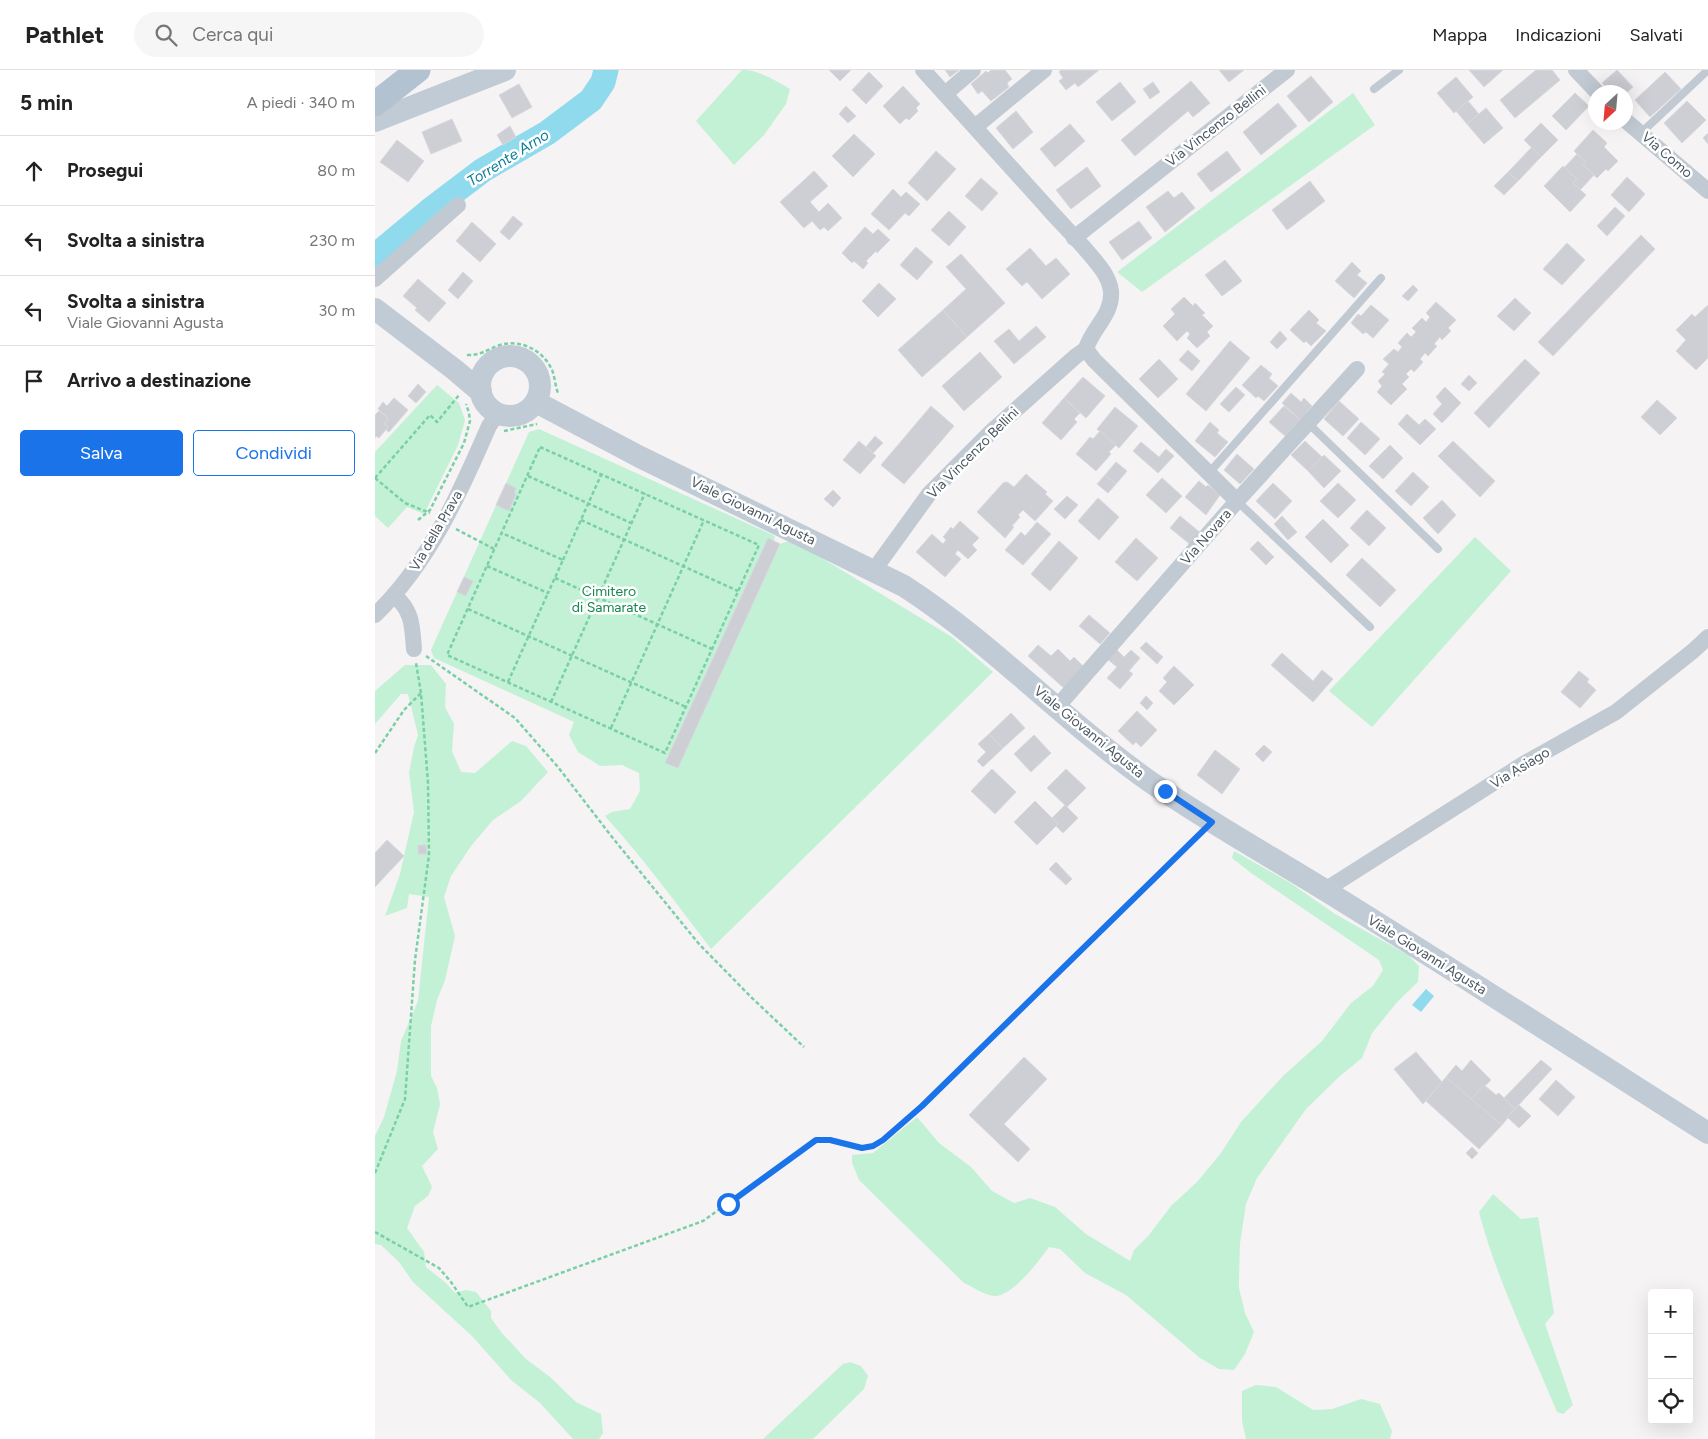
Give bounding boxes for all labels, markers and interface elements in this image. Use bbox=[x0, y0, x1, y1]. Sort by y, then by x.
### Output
search box bbox=[134, 12, 484, 57]
text: Pathlet bbox=[25, 20, 104, 49]
icon: search bbox=[152, 21, 180, 49]
text: Cerca qui bbox=[192, 23, 273, 46]
text: Mappa bbox=[1432, 24, 1487, 46]
text: Indicazioni bbox=[1515, 24, 1601, 46]
text: Salvati bbox=[1629, 24, 1683, 46]
street label: Via Vincenzo Bellini bbox=[1163, 82, 1269, 170]
north arrow bbox=[1588, 85, 1633, 130]
text: 5 min bbox=[20, 90, 73, 115]
text: A piedi · 340 m bbox=[247, 93, 355, 112]
water label: Torrente Arno bbox=[464, 126, 552, 190]
street label: Via Como bbox=[1638, 128, 1696, 182]
icon: ahead bbox=[20, 157, 48, 185]
text: Prosegui bbox=[67, 159, 143, 182]
text: 80 m bbox=[317, 161, 355, 180]
icon: left bbox=[20, 227, 48, 255]
text: Svolta a sinistra bbox=[67, 229, 205, 252]
text: 230 m bbox=[310, 231, 355, 250]
text: Svolta a sinistra bbox=[67, 290, 205, 313]
icon: left bbox=[20, 297, 48, 325]
text: 30 m bbox=[318, 301, 355, 320]
text: Viale Giovanni Agusta bbox=[67, 313, 224, 332]
icon: arrive bbox=[20, 367, 48, 395]
text: Arrivo a destinazione bbox=[67, 369, 251, 392]
street label: Via Vincenzo Bellini bbox=[924, 404, 1022, 502]
button: Salva bbox=[20, 430, 183, 476]
button: Condividi bbox=[193, 430, 355, 476]
street label: Viale Giovanni Agusta bbox=[688, 473, 818, 549]
street label: Via della Prava bbox=[406, 488, 466, 574]
street label: Via Novara bbox=[1177, 506, 1235, 568]
park label: Cimitero di Samarate bbox=[572, 583, 647, 616]
street label: Viale Giovanni Agusta bbox=[1030, 682, 1148, 782]
street label: Via Asiago bbox=[1487, 744, 1553, 792]
route end bbox=[1154, 780, 1177, 803]
street label: Viale Giovanni Agusta bbox=[1364, 911, 1490, 999]
route start bbox=[717, 1193, 740, 1216]
map controls bbox=[1648, 1289, 1693, 1424]
button: + bbox=[1648, 1289, 1693, 1334]
button: − bbox=[1648, 1334, 1693, 1379]
button: locate bbox=[1648, 1379, 1693, 1424]

